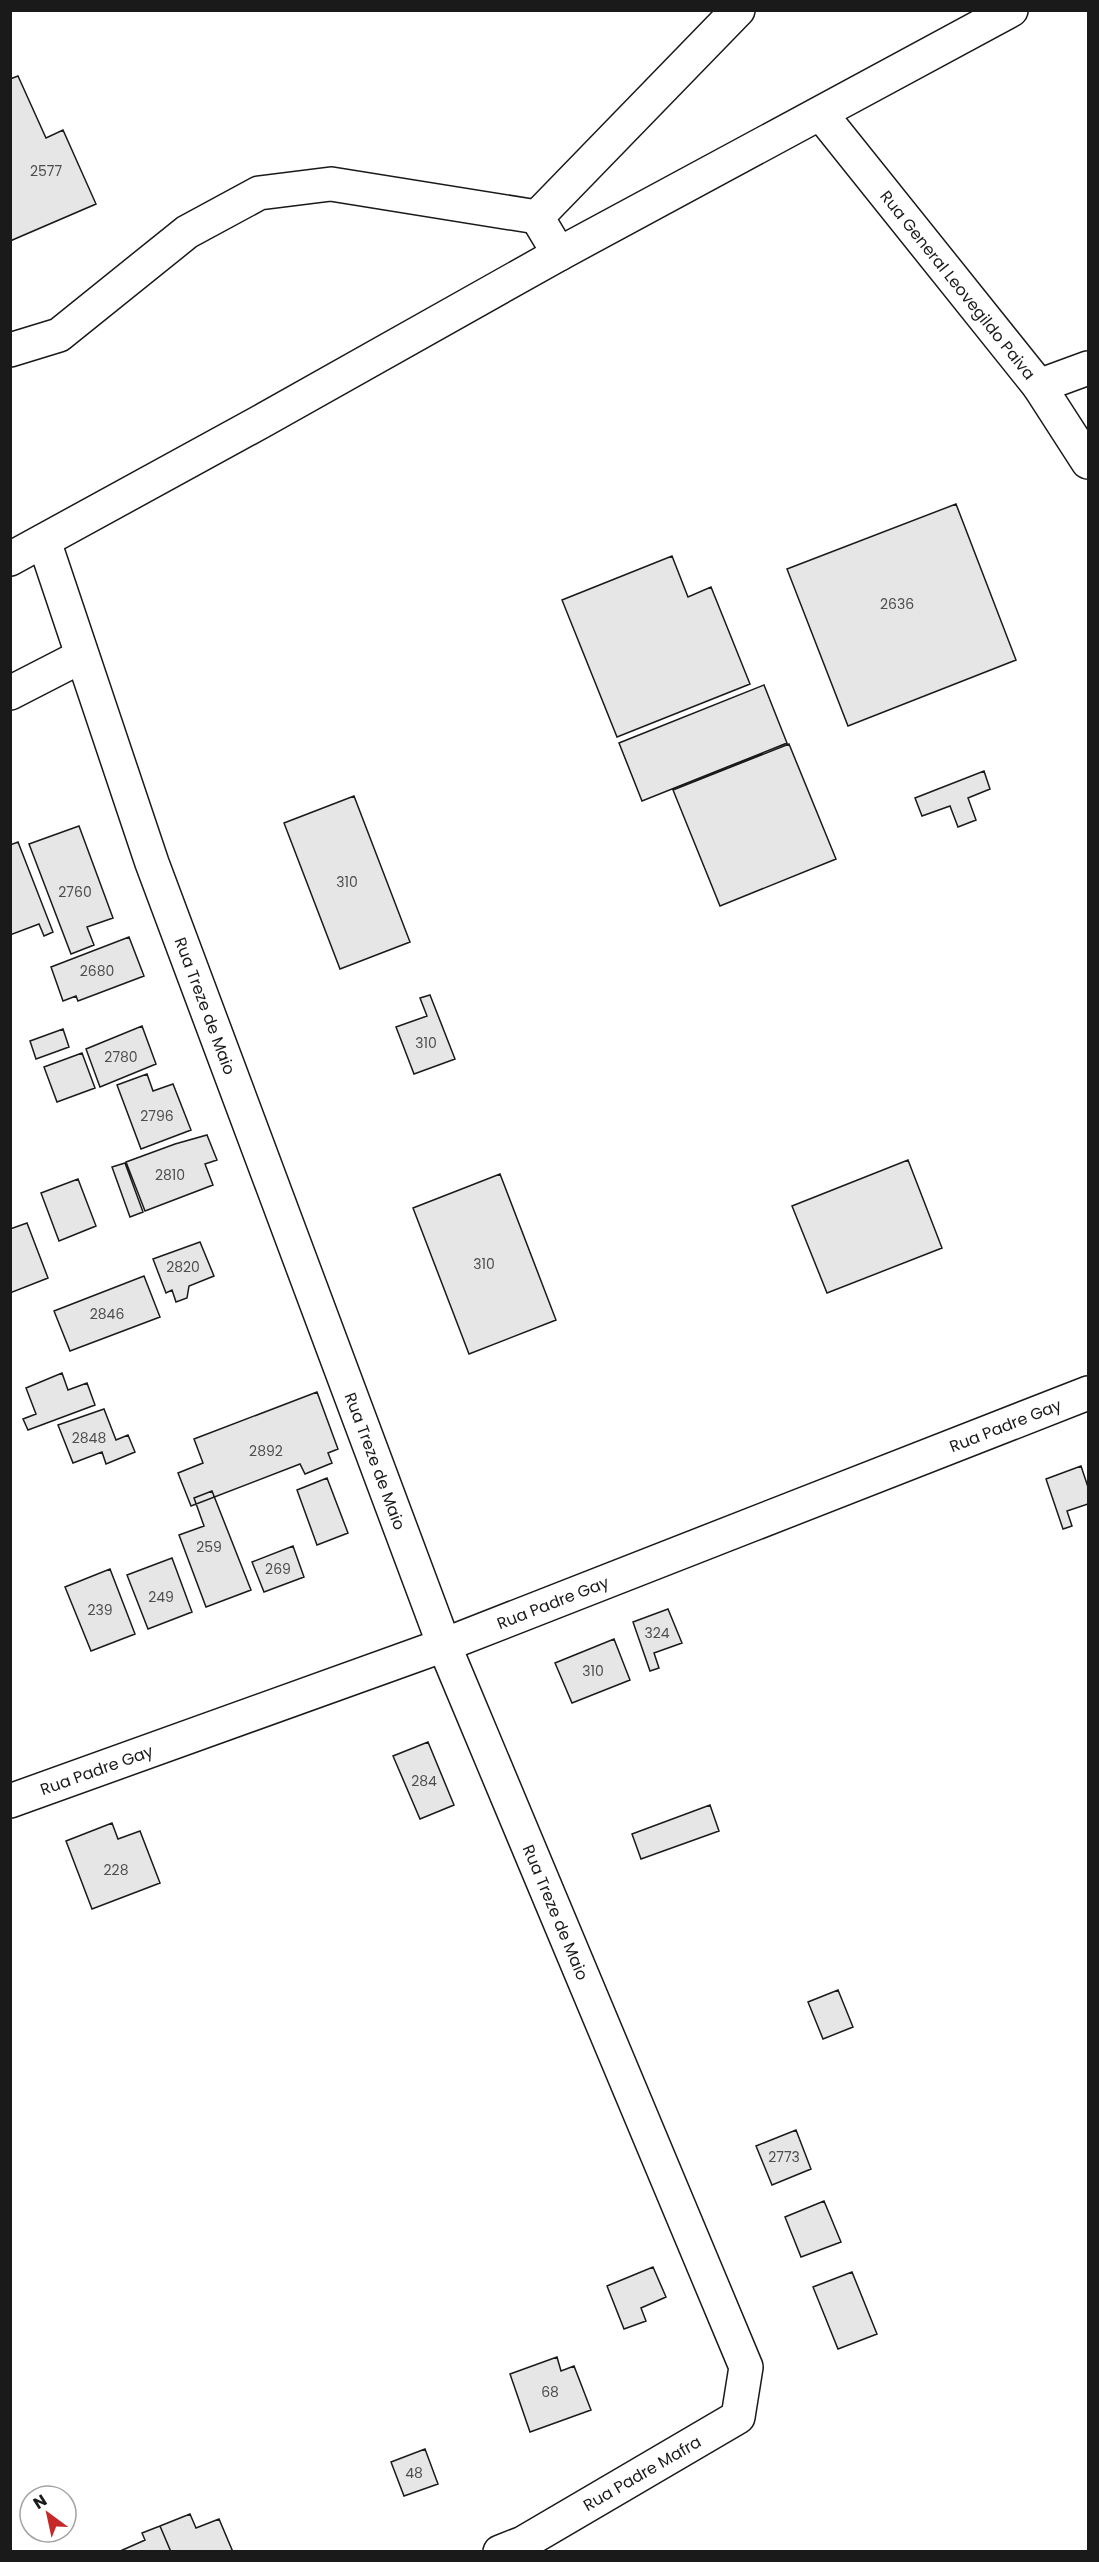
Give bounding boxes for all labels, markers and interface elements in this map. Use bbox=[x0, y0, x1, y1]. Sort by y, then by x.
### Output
house number: 2577 bbox=[30, 161, 62, 181]
street label: Rua General Leovegildo Paiva bbox=[875, 186, 1041, 385]
house number: 2636 bbox=[880, 594, 914, 614]
house number: 310 bbox=[336, 872, 358, 892]
house number: 2760 bbox=[58, 882, 92, 902]
street label: Rua Treze de Maio bbox=[169, 934, 241, 1078]
house number: 2680 bbox=[80, 961, 114, 981]
house number: 310 bbox=[415, 1033, 437, 1053]
house number: 2780 bbox=[104, 1047, 138, 1067]
house number: 2796 bbox=[140, 1106, 174, 1126]
house number: 2810 bbox=[155, 1165, 185, 1185]
house number: 310 bbox=[473, 1254, 495, 1274]
house number: 2820 bbox=[166, 1257, 200, 1277]
house number: 2846 bbox=[90, 1304, 124, 1324]
street label: Rua Treze de Maio bbox=[339, 1389, 411, 1533]
street label: Rua Padre Gay bbox=[946, 1394, 1065, 1458]
house number: 2848 bbox=[72, 1428, 106, 1448]
house number: 2892 bbox=[249, 1441, 283, 1461]
house number: 259 bbox=[196, 1537, 222, 1557]
house number: 269 bbox=[265, 1559, 291, 1579]
street label: Rua Padre Gay bbox=[494, 1571, 612, 1635]
house number: 249 bbox=[148, 1587, 174, 1607]
house number: 239 bbox=[87, 1600, 113, 1620]
house number: 324 bbox=[644, 1623, 670, 1643]
house number: 310 bbox=[582, 1661, 604, 1681]
street label: Rua Padre Gay bbox=[37, 1739, 156, 1801]
house number: 284 bbox=[411, 1771, 437, 1791]
street label: Rua Treze de Maio bbox=[517, 1841, 594, 1984]
house number: 228 bbox=[104, 1860, 129, 1880]
house number: 2773 bbox=[768, 2147, 800, 2167]
house number: 68 bbox=[541, 2382, 559, 2402]
street label: Rua Padre Mafra bbox=[579, 2430, 705, 2517]
house number: 48 bbox=[405, 2463, 423, 2483]
north arrow bbox=[18, 2484, 78, 2544]
text: N bbox=[29, 2489, 51, 2515]

